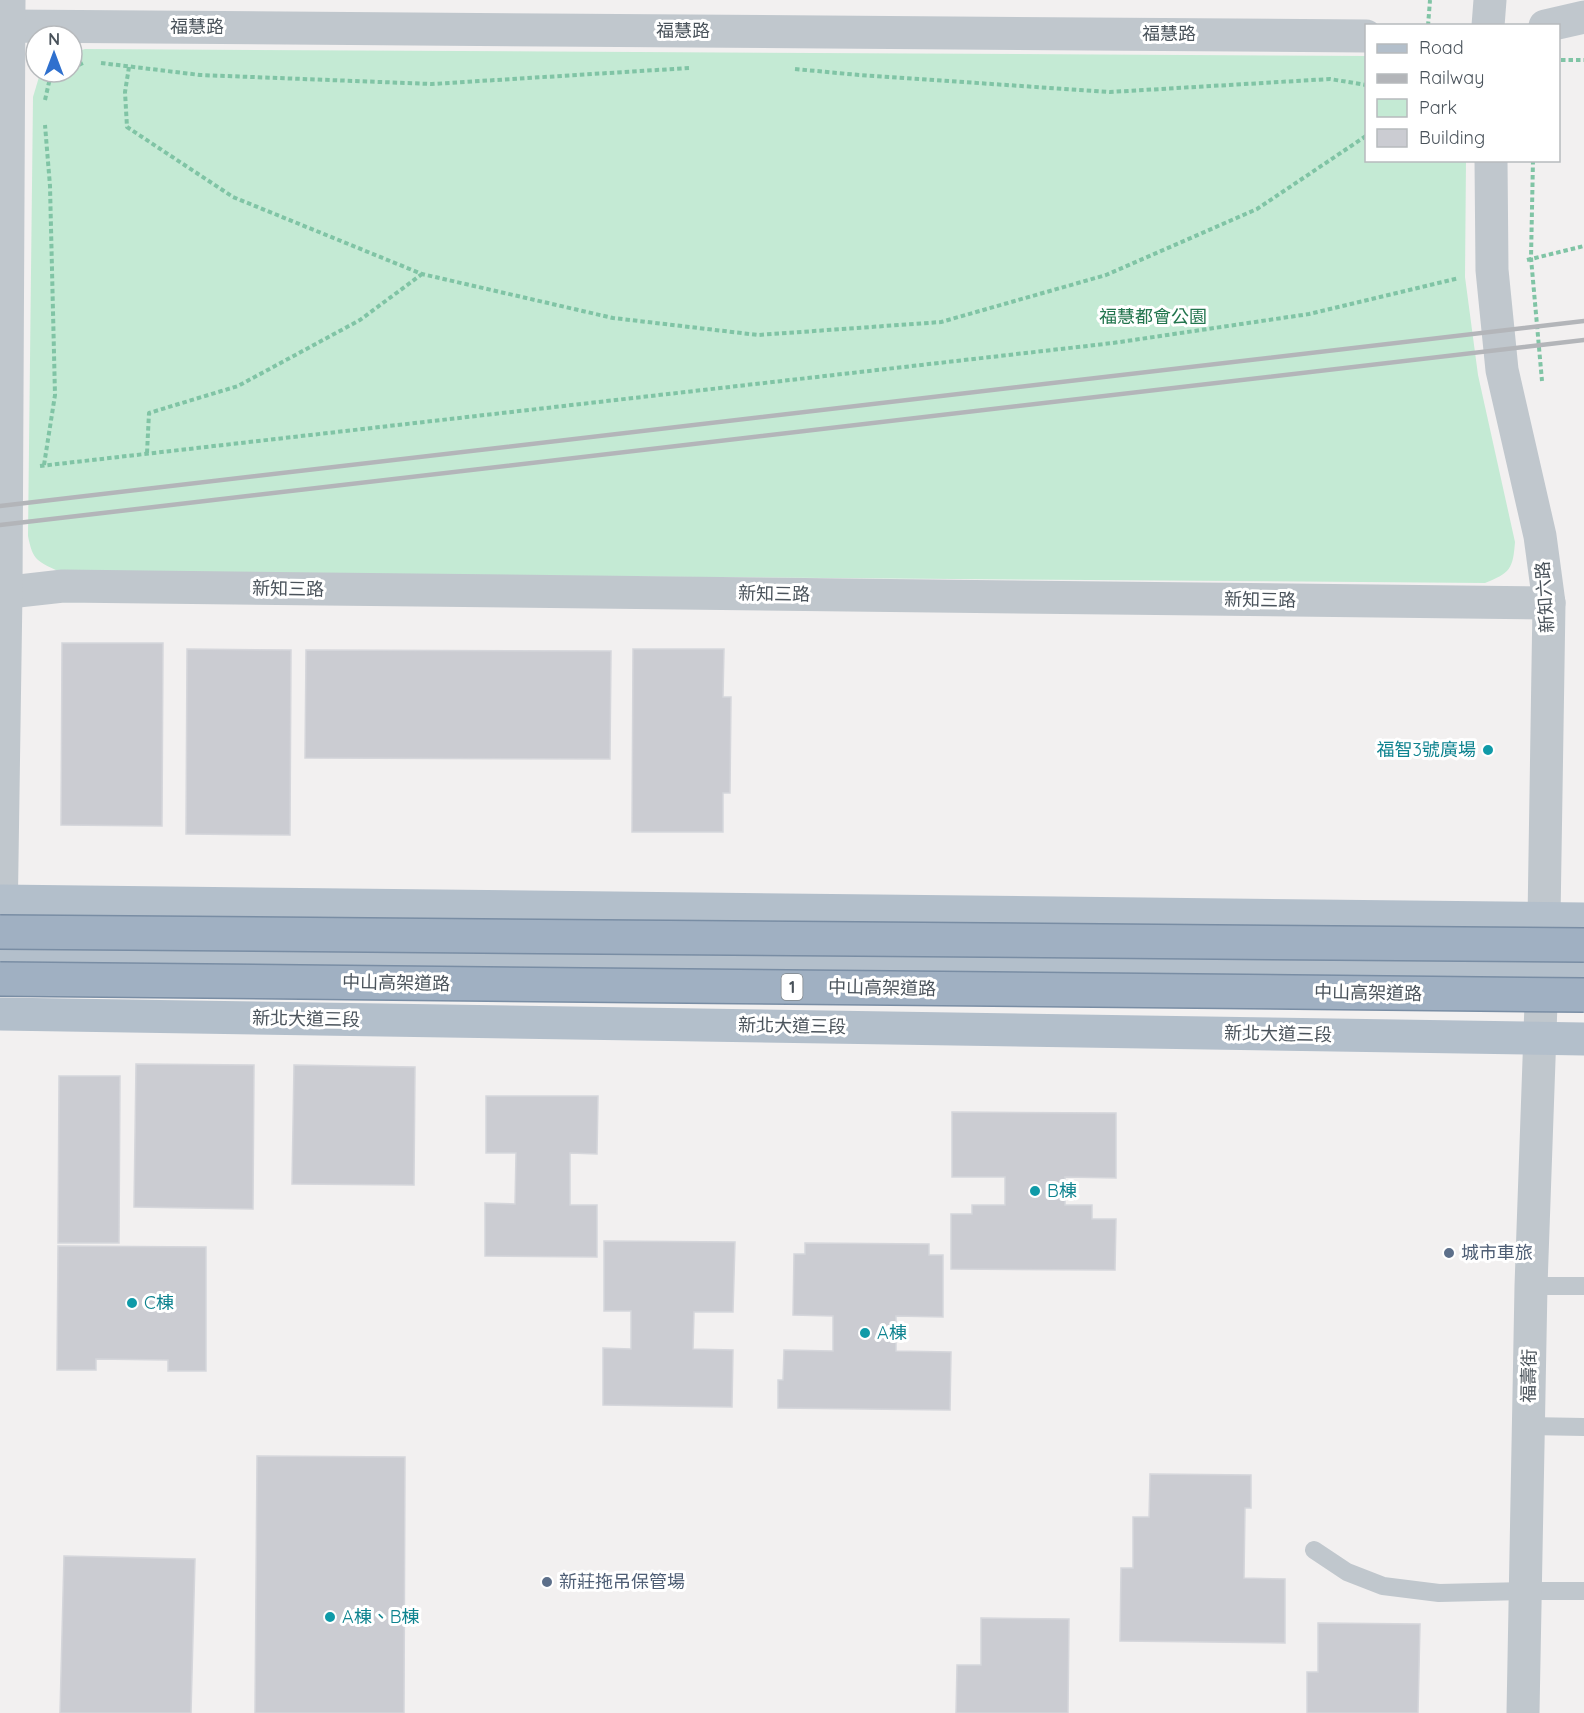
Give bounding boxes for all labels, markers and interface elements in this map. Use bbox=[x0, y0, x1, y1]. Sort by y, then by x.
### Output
street label: 福慧路 bbox=[170, 15, 224, 38]
street label: 福慧路 bbox=[656, 19, 710, 42]
street label: 福慧路 bbox=[1142, 22, 1196, 45]
north arrow bbox=[24, 24, 84, 84]
legend bbox=[1365, 24, 1560, 162]
text: N bbox=[48, 29, 60, 49]
text: Road bbox=[1419, 36, 1464, 59]
text: Railway bbox=[1419, 66, 1485, 89]
text: Park bbox=[1419, 96, 1457, 119]
text: Building bbox=[1419, 126, 1485, 149]
park label: 福慧都會公園 bbox=[1099, 305, 1207, 328]
street label: 新知六路 bbox=[1531, 560, 1558, 634]
street label: 新知三路 bbox=[252, 576, 324, 601]
street label: 新知三路 bbox=[738, 581, 810, 606]
street label: 新知三路 bbox=[1224, 587, 1296, 612]
place label: 福智3號廣場 bbox=[1377, 738, 1476, 761]
marker: 福智3號廣場 bbox=[1481, 743, 1495, 757]
street label: 中山高架道路 bbox=[342, 970, 450, 995]
road number: 1 bbox=[782, 974, 802, 1000]
street label: 中山高架道路 bbox=[828, 975, 936, 1000]
street label: 中山高架道路 bbox=[1314, 980, 1422, 1005]
street label: 新北大道三段 bbox=[252, 1006, 360, 1031]
street label: 新北大道三段 bbox=[738, 1013, 846, 1038]
street label: 新北大道三段 bbox=[1224, 1021, 1332, 1046]
place label: B棟 bbox=[1047, 1179, 1077, 1202]
marker: B棟 bbox=[1028, 1184, 1042, 1198]
place label: 城市車旅 bbox=[1461, 1241, 1533, 1264]
marker: 城市車旅 bbox=[1442, 1246, 1456, 1260]
place label: C棟 bbox=[144, 1291, 174, 1314]
marker: C棟 bbox=[125, 1296, 139, 1310]
place label: A棟 bbox=[877, 1321, 907, 1344]
marker: A棟 bbox=[858, 1326, 872, 1340]
street label: 福壽街 bbox=[1517, 1349, 1540, 1403]
place label: 新莊拖吊保管場 bbox=[559, 1570, 685, 1593]
marker: 新莊拖吊保管場 bbox=[540, 1575, 554, 1589]
place label: A棟、B棟 bbox=[342, 1605, 419, 1628]
marker: A棟、B棟 bbox=[323, 1610, 337, 1624]

